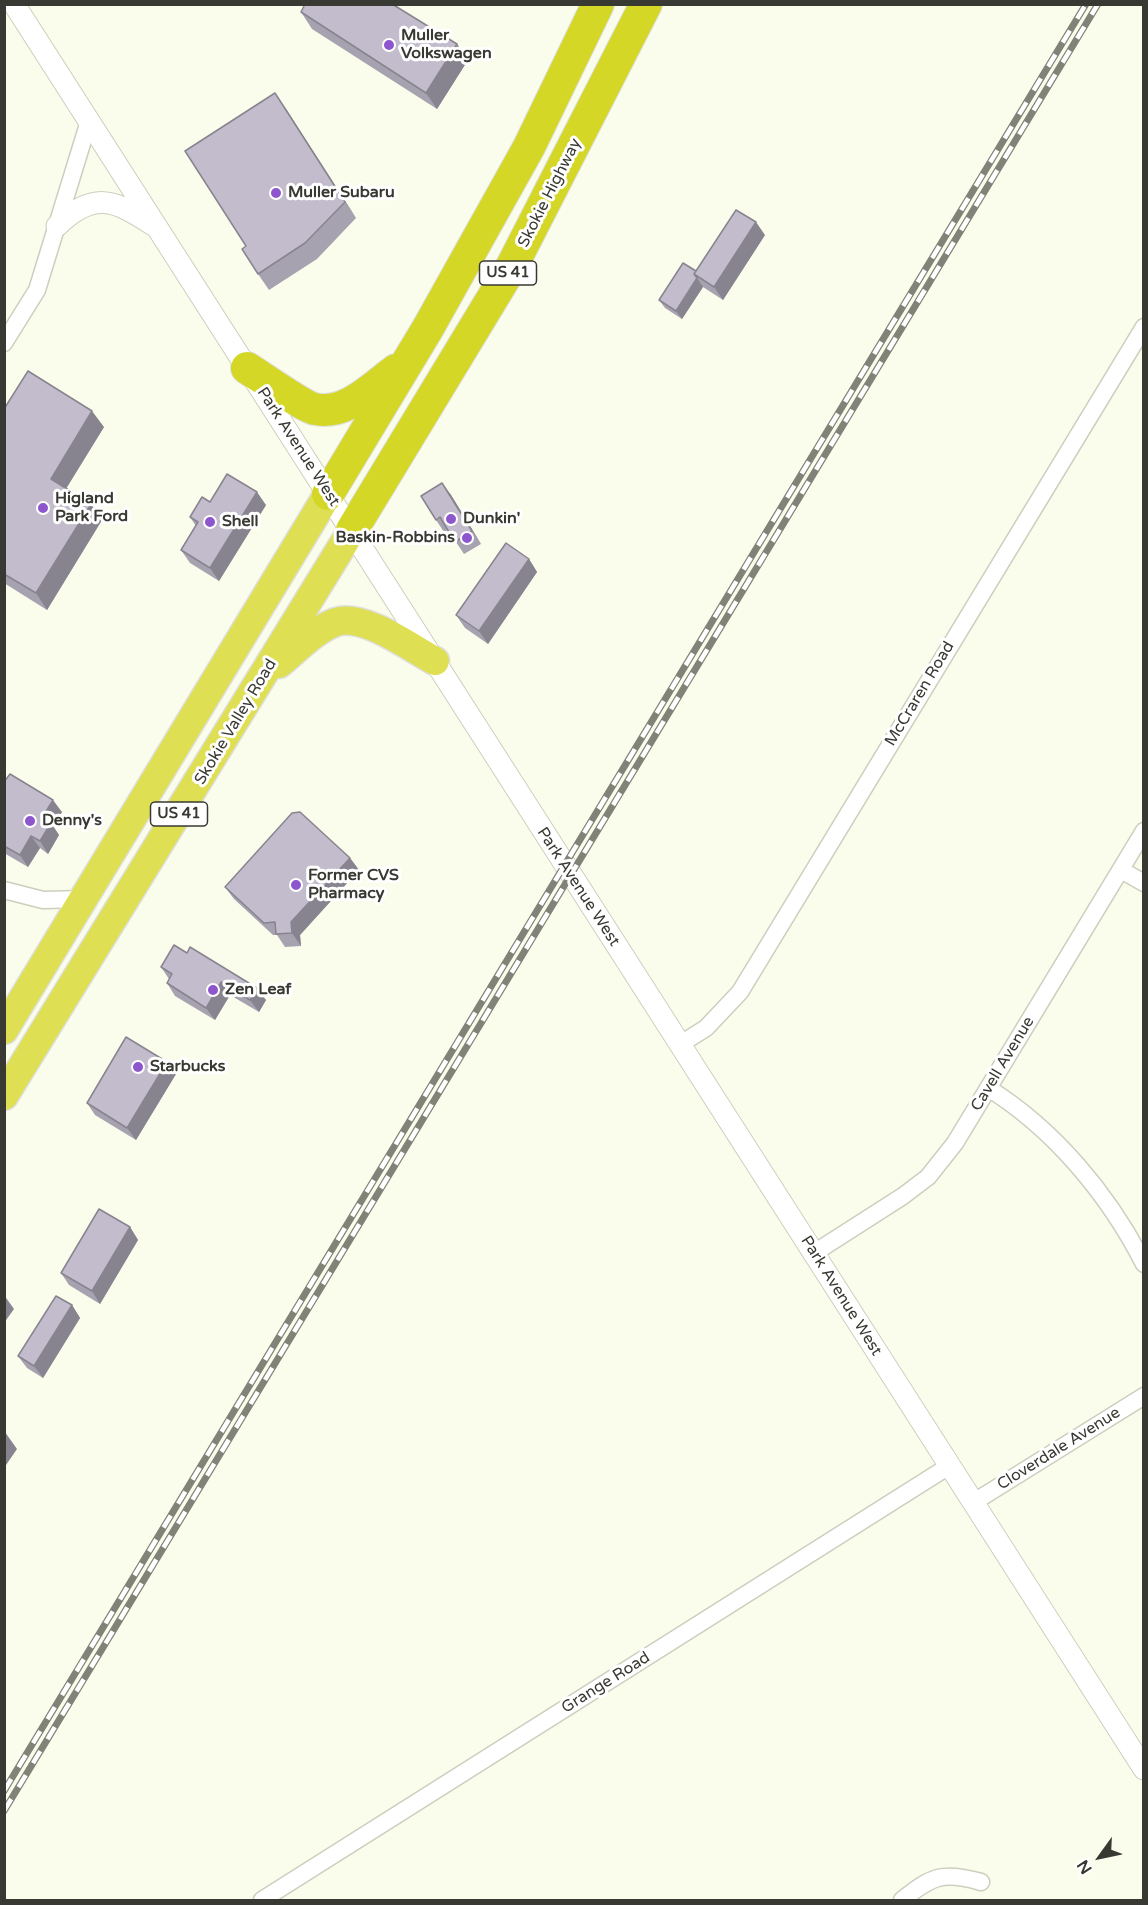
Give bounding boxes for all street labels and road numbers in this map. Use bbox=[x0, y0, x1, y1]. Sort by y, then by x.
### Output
street label: Skokie Highway bbox=[514, 135, 586, 251]
road number: US 41 bbox=[480, 261, 536, 285]
street label: Park Avenue West bbox=[252, 384, 344, 510]
street label: McCraren Road bbox=[881, 638, 959, 750]
street label: Skokie Valley Road bbox=[191, 656, 281, 788]
road number: US 41 bbox=[150, 802, 207, 826]
street label: Park Avenue West bbox=[532, 824, 624, 950]
street label: Cavell Avenue bbox=[967, 1013, 1039, 1115]
street label: Park Avenue West bbox=[796, 1232, 886, 1360]
street label: Cloverdale Avenue bbox=[994, 1403, 1124, 1495]
street label: Grange Road bbox=[558, 1648, 654, 1718]

